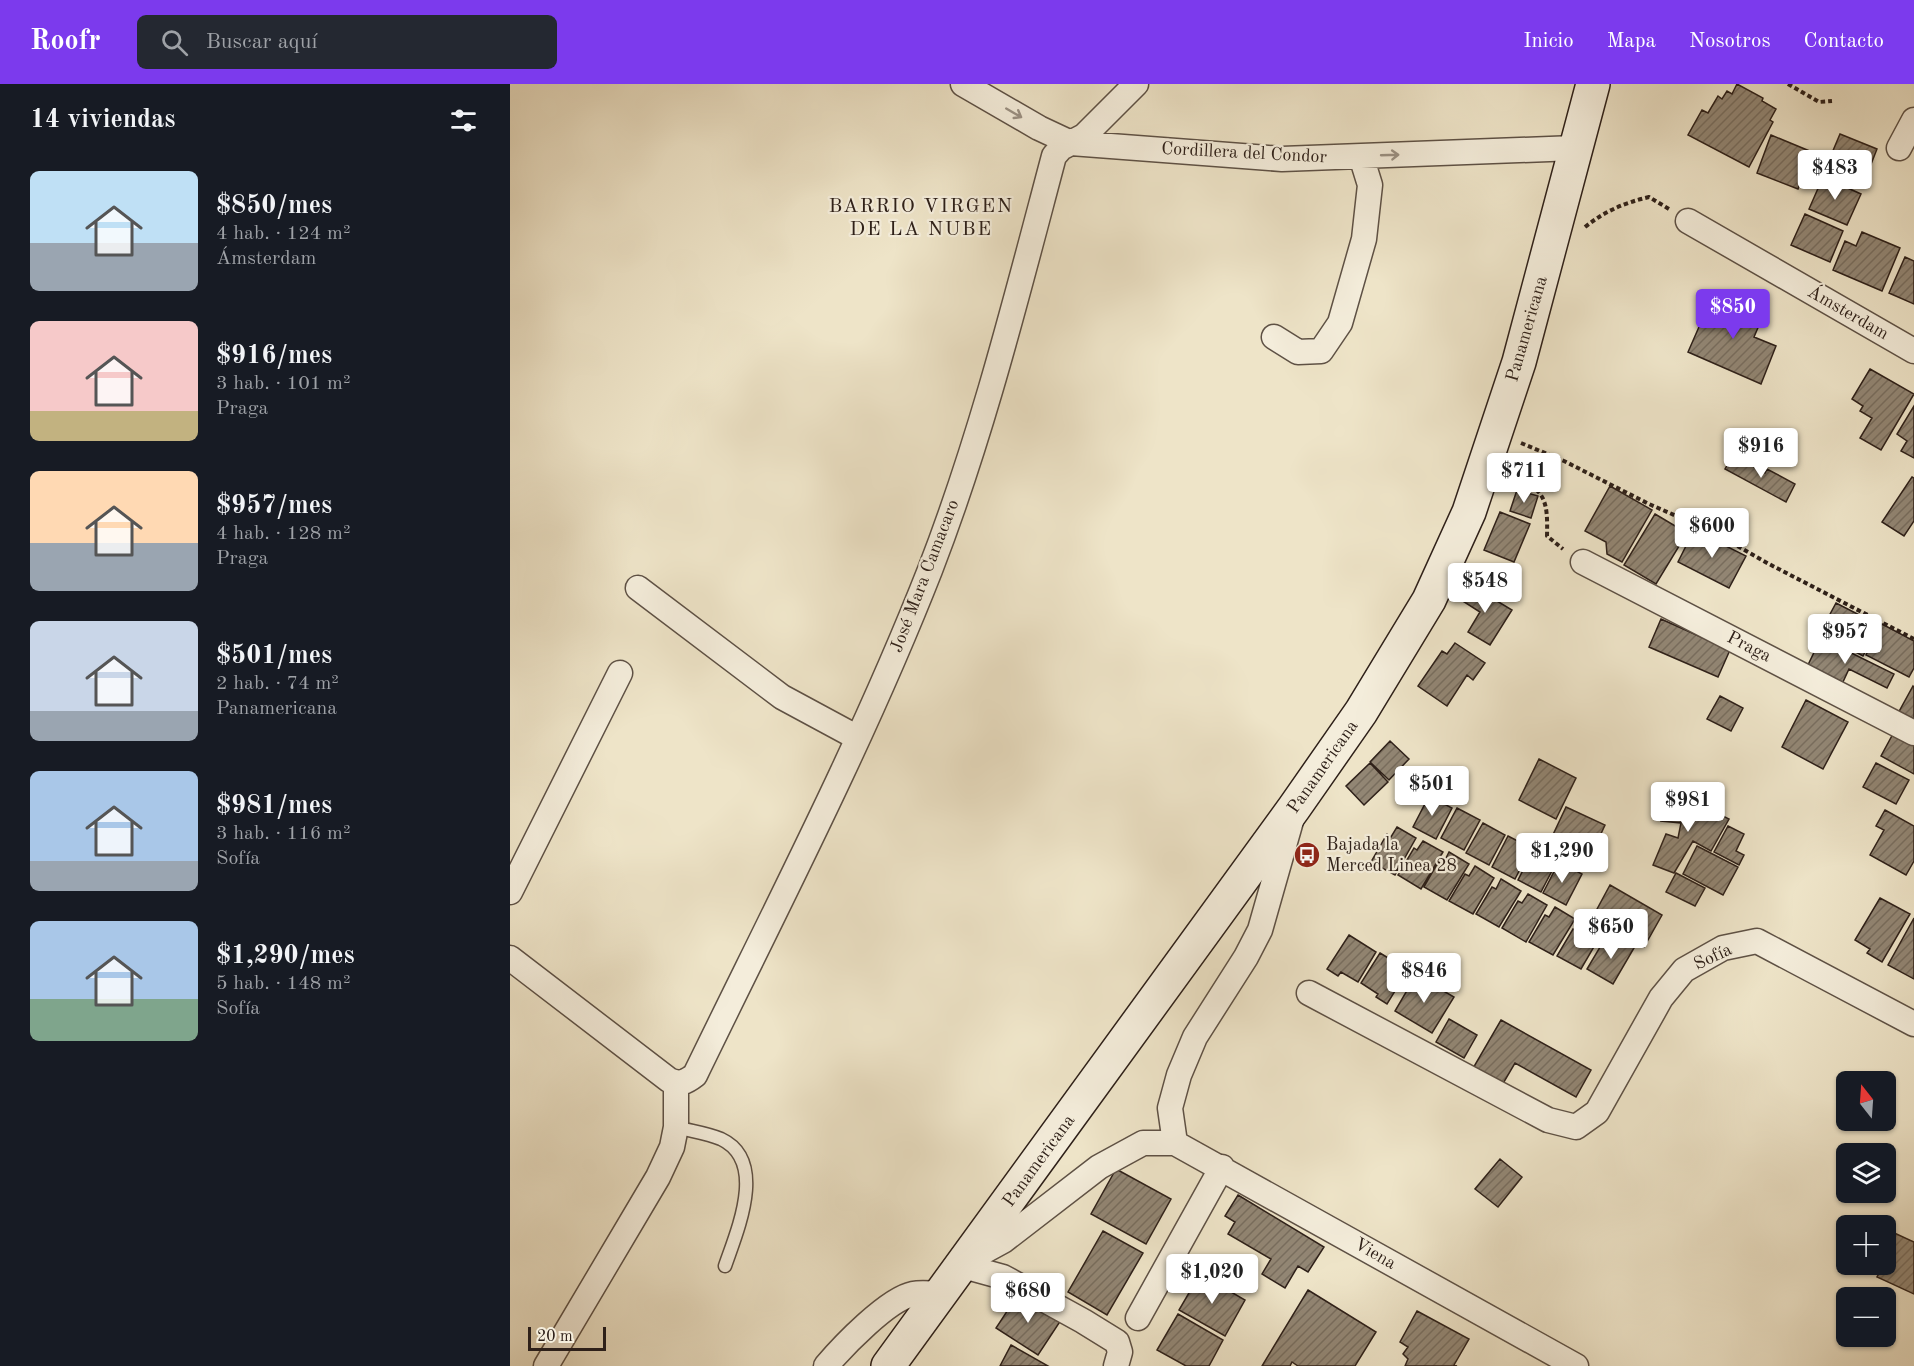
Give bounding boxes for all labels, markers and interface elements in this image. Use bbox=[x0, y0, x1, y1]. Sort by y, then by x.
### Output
search box bbox=[137, 15, 557, 69]
icon: search bbox=[158, 26, 191, 59]
text: Roofr bbox=[30, 28, 101, 56]
text: Buscar aquí bbox=[206, 31, 317, 53]
text: Inicio bbox=[1523, 31, 1574, 52]
text: Mapa bbox=[1607, 31, 1656, 52]
text: Nosotros bbox=[1689, 31, 1771, 52]
text: Contacto bbox=[1804, 31, 1884, 52]
icon: filters bbox=[447, 104, 480, 137]
text: 14 viviendas bbox=[30, 107, 176, 133]
one-way arrow bbox=[1005, 107, 1022, 119]
street label: Cordillera del Condor bbox=[1161, 140, 1328, 166]
one-way arrow bbox=[1379, 150, 1399, 161]
pin: $483 bbox=[1799, 150, 1871, 201]
text: $483 bbox=[1812, 159, 1858, 179]
text: $850/mes bbox=[216, 193, 332, 219]
icon: home bbox=[78, 195, 150, 267]
district label: BARRIO VIRGEN DE LA NUBE bbox=[828, 197, 1014, 240]
text: 4 hab. · 124 m² bbox=[216, 224, 350, 244]
text: Ámsterdam bbox=[216, 249, 316, 269]
street label: Panamericana bbox=[1503, 274, 1551, 384]
street label: Ámsterdam bbox=[1804, 279, 1894, 343]
pin: $850 bbox=[1697, 289, 1769, 340]
text: $850 bbox=[1710, 298, 1756, 318]
text: $916/mes bbox=[216, 343, 332, 369]
icon: home bbox=[78, 345, 150, 417]
text: 3 hab. · 101 m² bbox=[216, 374, 350, 394]
text: Praga bbox=[216, 399, 268, 419]
pin: $916 bbox=[1725, 428, 1797, 479]
text: $916 bbox=[1738, 437, 1784, 457]
pin: $711 bbox=[1488, 453, 1560, 504]
text: $711 bbox=[1501, 462, 1547, 482]
text: $957/mes bbox=[216, 493, 332, 519]
icon: home bbox=[78, 495, 150, 567]
street label: José Mara Camacaro bbox=[888, 497, 962, 655]
pin: $600 bbox=[1676, 508, 1748, 559]
text: $600 bbox=[1689, 517, 1735, 537]
text: 4 hab. · 128 m² bbox=[216, 524, 350, 544]
text: Praga bbox=[216, 549, 268, 569]
pin: $548 bbox=[1449, 563, 1521, 614]
text: $548 bbox=[1462, 572, 1508, 592]
pin: $957 bbox=[1809, 614, 1881, 665]
text: $957 bbox=[1822, 623, 1868, 643]
street label: Praga bbox=[1724, 628, 1774, 666]
text: $501/mes bbox=[216, 643, 332, 669]
icon: home bbox=[78, 645, 150, 717]
text: 2 hab. · 74 m² bbox=[216, 674, 339, 694]
text: Panamericana bbox=[216, 699, 337, 719]
street label: Panamericana bbox=[1284, 717, 1362, 817]
pin: $501 bbox=[1396, 766, 1468, 817]
text: $501 bbox=[1409, 775, 1455, 795]
pin: $981 bbox=[1652, 782, 1724, 833]
text: $981 bbox=[1665, 791, 1711, 811]
text: $981/mes bbox=[216, 793, 332, 819]
icon: home bbox=[78, 795, 150, 867]
text: 3 hab. · 116 m² bbox=[216, 824, 350, 844]
pin: $1,290 bbox=[1513, 833, 1611, 884]
place label: Bajada la Merced Linea 28 bbox=[1326, 836, 1457, 875]
bus stop icon: Bajada la Merced Linea 28 bbox=[1292, 840, 1322, 870]
text: $1,290 bbox=[1530, 842, 1594, 862]
text: Sofía bbox=[216, 849, 260, 869]
pin: $650 bbox=[1575, 909, 1647, 960]
text: $650 bbox=[1588, 918, 1634, 938]
street label: Sofía bbox=[1691, 940, 1735, 974]
text: $1,290/mes bbox=[216, 943, 355, 969]
icon: home bbox=[78, 945, 150, 1017]
pin: $846 bbox=[1388, 953, 1460, 1004]
text: $846 bbox=[1401, 962, 1447, 982]
text: 5 hab. · 148 m² bbox=[216, 974, 350, 994]
text: Sofía bbox=[216, 999, 260, 1019]
north arrow bbox=[1836, 1071, 1896, 1131]
map controls bbox=[1836, 1071, 1896, 1347]
street label: Panamericana bbox=[1000, 1111, 1078, 1210]
button: layers bbox=[1836, 1143, 1896, 1203]
button: + bbox=[1836, 1215, 1896, 1275]
street label: Viena bbox=[1351, 1235, 1399, 1273]
pin: $1,020 bbox=[1163, 1254, 1261, 1305]
text: $1,020 bbox=[1180, 1263, 1244, 1283]
pin: $680 bbox=[992, 1273, 1064, 1324]
text: $680 bbox=[1005, 1282, 1051, 1302]
button: − bbox=[1836, 1287, 1896, 1347]
scale bar bbox=[528, 1324, 606, 1352]
text: 20 m bbox=[537, 1329, 573, 1345]

